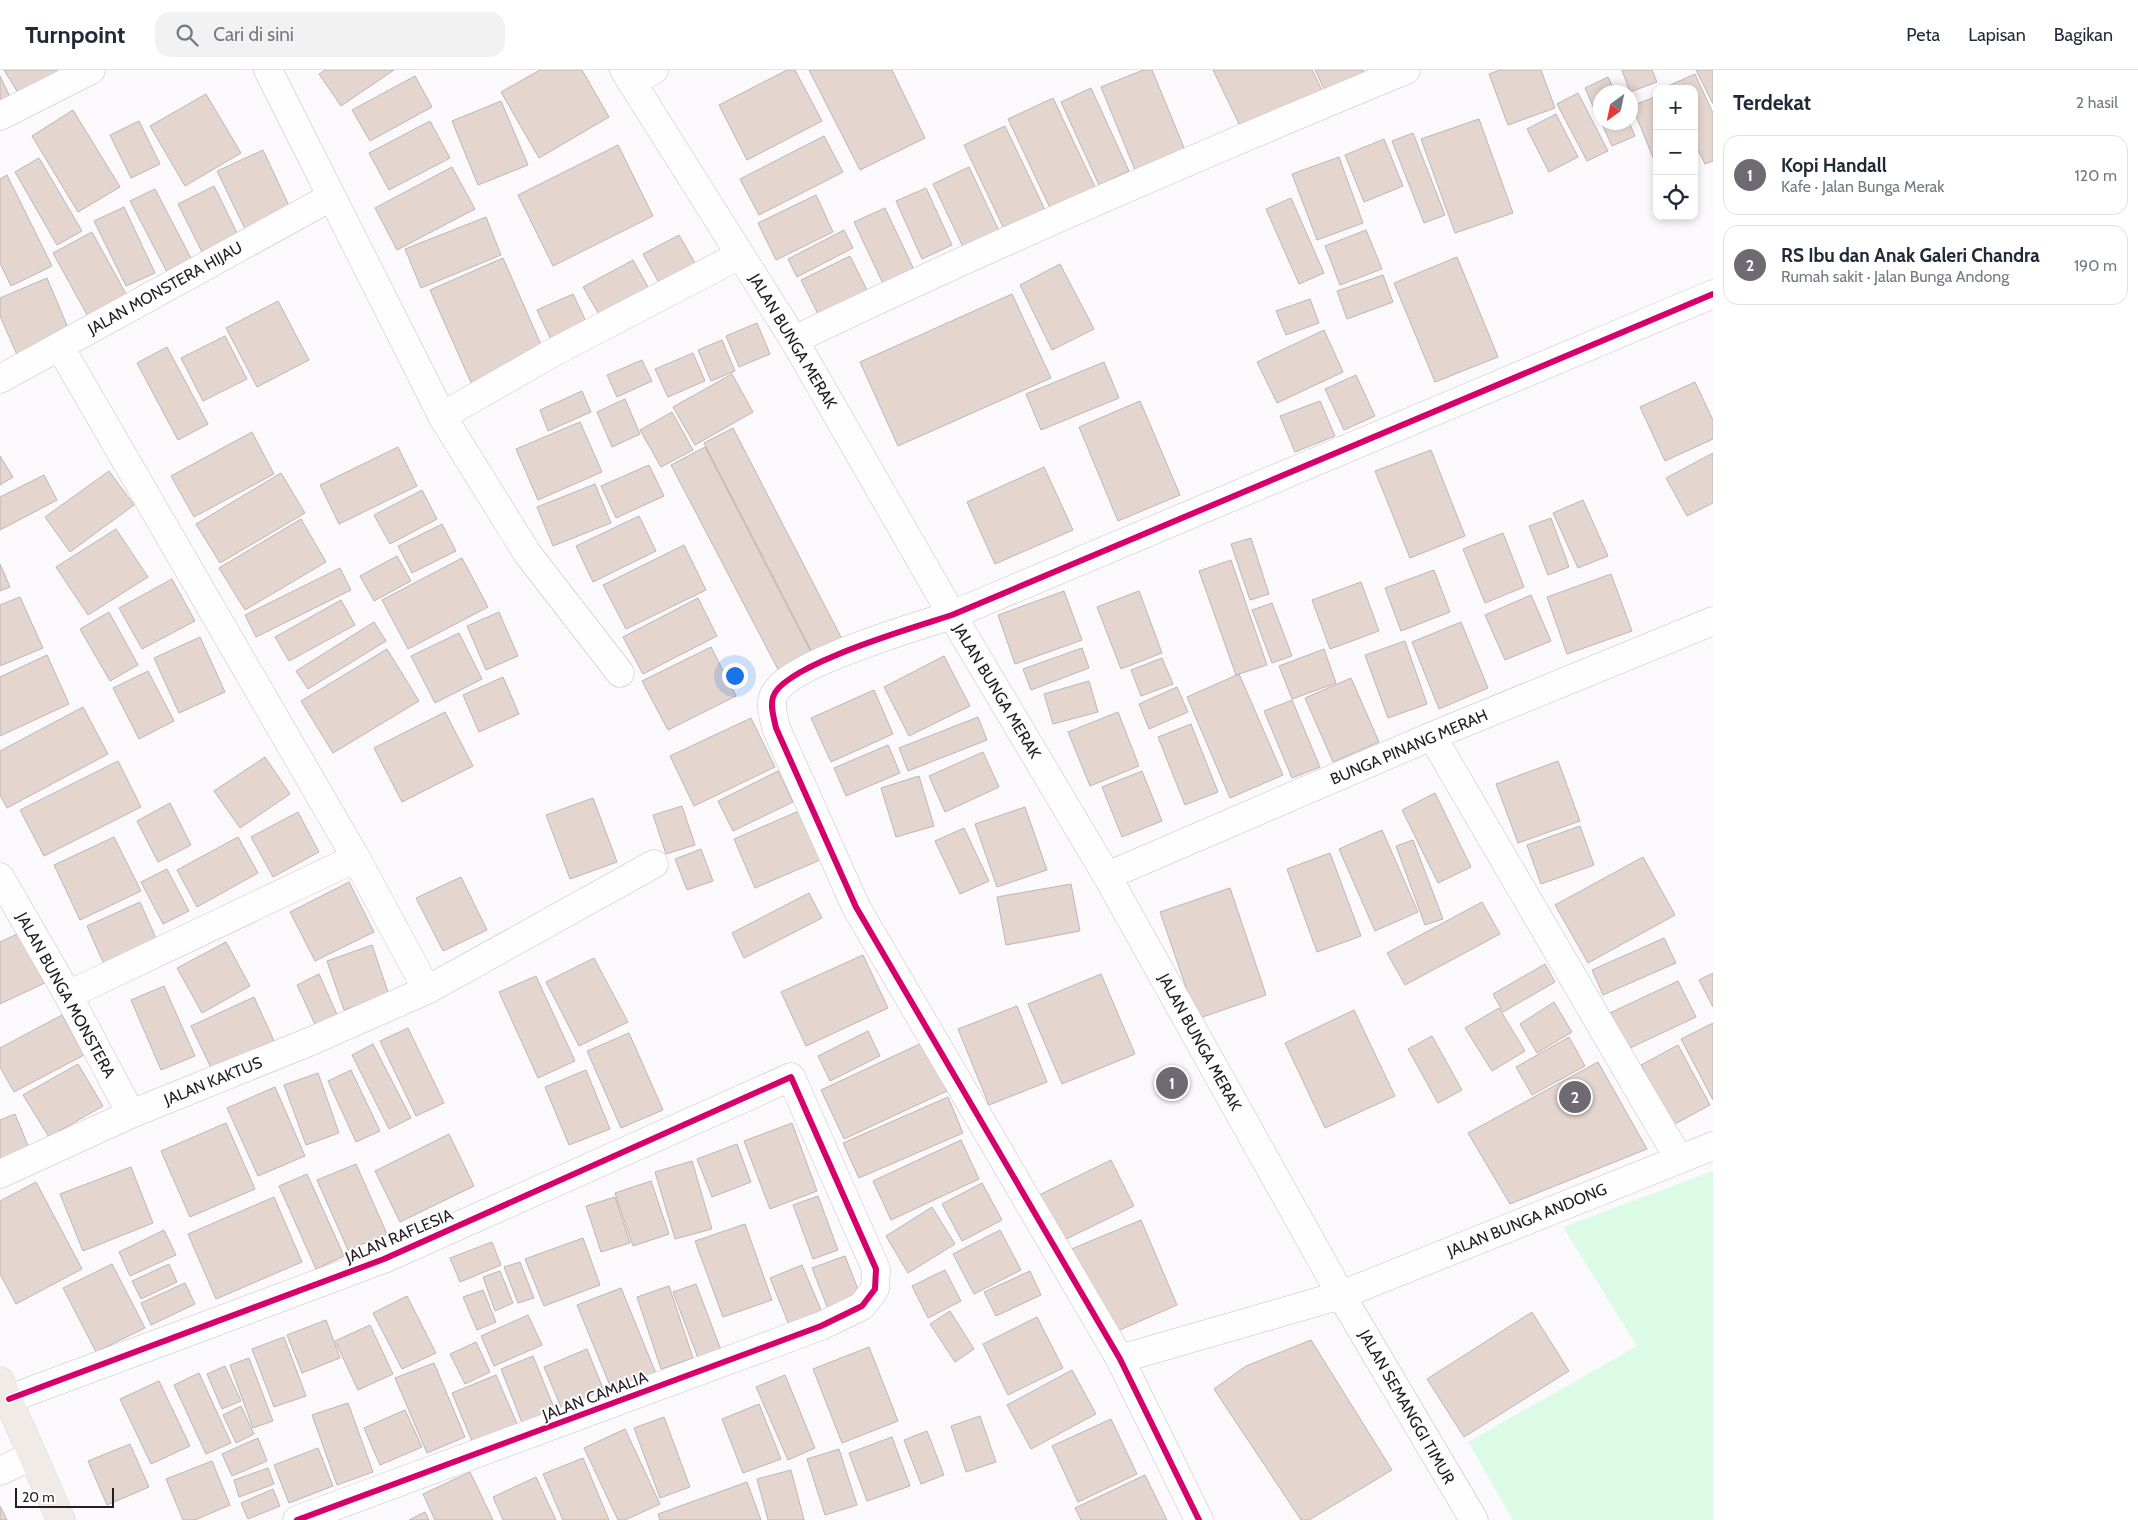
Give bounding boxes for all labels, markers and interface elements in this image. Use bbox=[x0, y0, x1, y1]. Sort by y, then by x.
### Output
search box bbox=[155, 12, 505, 57]
text: Turnpoint bbox=[25, 20, 125, 49]
icon: search bbox=[173, 21, 201, 49]
text: Cari di sini bbox=[213, 23, 294, 46]
text: Peta bbox=[1906, 24, 1940, 46]
text: Lapisan bbox=[1968, 24, 2026, 46]
text: Bagikan bbox=[2054, 24, 2113, 46]
north arrow bbox=[1593, 85, 1638, 130]
map controls bbox=[1653, 85, 1698, 220]
button: + bbox=[1653, 85, 1698, 130]
text: Terdekat bbox=[1733, 90, 1811, 115]
text: 2 hasil bbox=[2076, 93, 2118, 112]
button: − bbox=[1653, 130, 1698, 175]
text: Kopi Handall bbox=[1781, 154, 1887, 177]
text: 1 bbox=[1747, 166, 1753, 185]
text: 120 m bbox=[2075, 166, 2117, 185]
button: locate bbox=[1653, 175, 1698, 220]
text: Kafe · Jalan Bunga Merak bbox=[1781, 177, 1944, 196]
street label: JALAN MONSTERA HIJAU bbox=[84, 238, 246, 339]
text: RS Ibu dan Anak Galeri Chandra bbox=[1781, 244, 2040, 267]
text: 2 bbox=[1746, 256, 1754, 275]
text: 190 m bbox=[2074, 256, 2117, 275]
text: Rumah sakit · Jalan Bunga Andong bbox=[1781, 267, 2009, 286]
street label: JALAN BUNGA MERAK bbox=[745, 269, 841, 412]
street label: JALAN BUNGA MERAK bbox=[949, 619, 1045, 762]
your location bbox=[722, 663, 748, 689]
street label: BUNGA PINANG MERAH bbox=[1327, 705, 1491, 789]
street label: JALAN BUNGA MONSTERA bbox=[12, 908, 119, 1081]
street label: JALAN BUNGA MERAK bbox=[1154, 969, 1246, 1114]
street label: JALAN KAKTUS bbox=[160, 1053, 265, 1110]
pin: 1 bbox=[1156, 1064, 1188, 1102]
pin: 2 bbox=[1559, 1078, 1591, 1116]
street label: JALAN BUNGA ANDONG bbox=[1444, 1179, 1610, 1261]
street label: JALAN RAFLESIA bbox=[342, 1205, 456, 1268]
street label: JALAN SEMANGGI TIMUR bbox=[1355, 1326, 1459, 1488]
street label: JALAN CAMALIA bbox=[539, 1367, 650, 1425]
scale bar bbox=[15, 1485, 114, 1508]
text: 20 m bbox=[22, 1488, 55, 1506]

